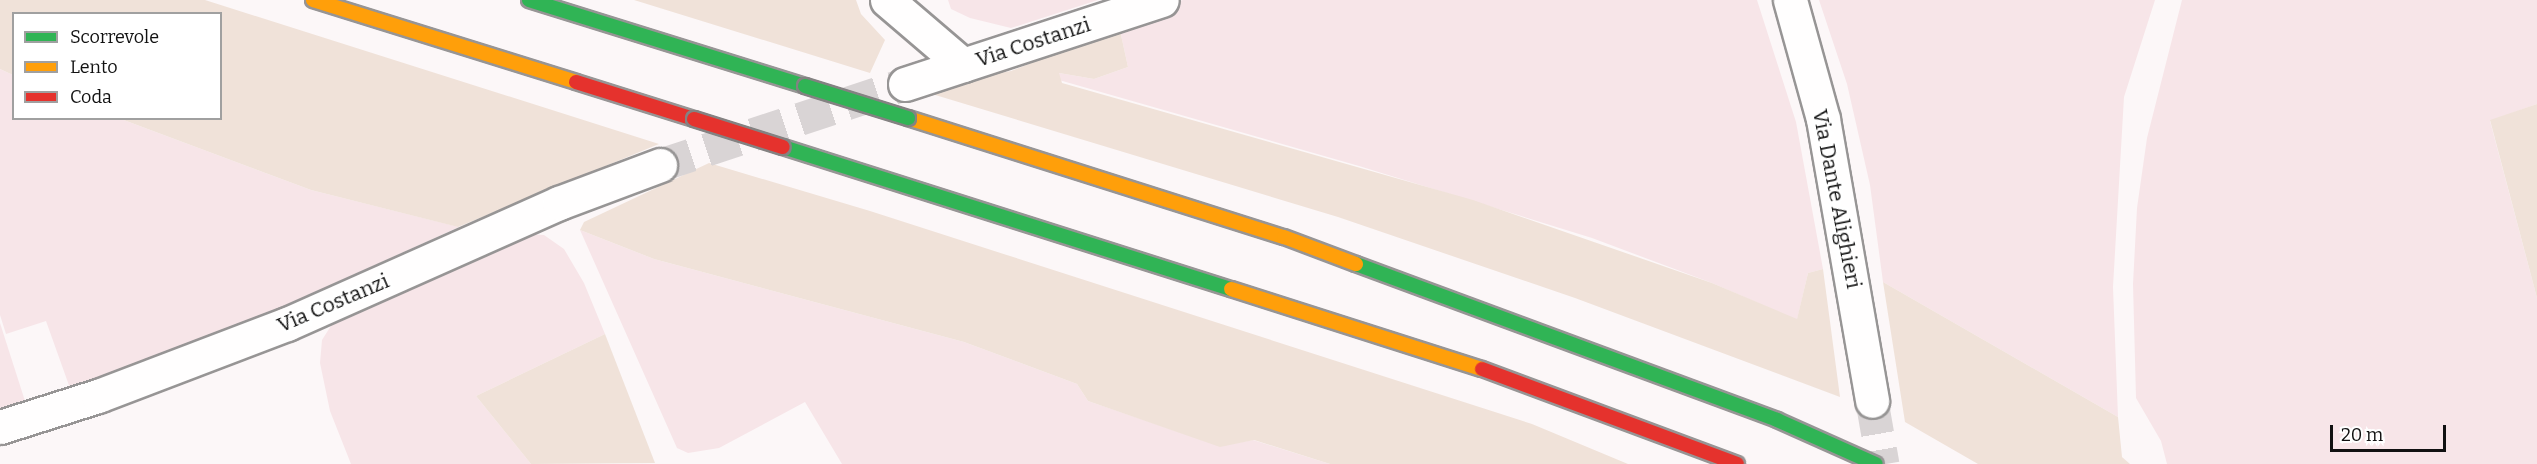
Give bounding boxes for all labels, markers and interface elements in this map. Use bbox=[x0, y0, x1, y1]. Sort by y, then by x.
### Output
legend bbox=[12, 12, 222, 120]
street label: Via Costanzi bbox=[973, 12, 1093, 72]
text: Scorrevole bbox=[70, 26, 159, 48]
text: Lento bbox=[70, 56, 118, 78]
text: Coda bbox=[70, 86, 112, 108]
street label: Via Dante Alighieri bbox=[1807, 107, 1867, 291]
street label: Via Costanzi bbox=[273, 268, 393, 338]
scale bar bbox=[2333, 413, 2448, 451]
text: 20 m bbox=[2341, 424, 2383, 446]

